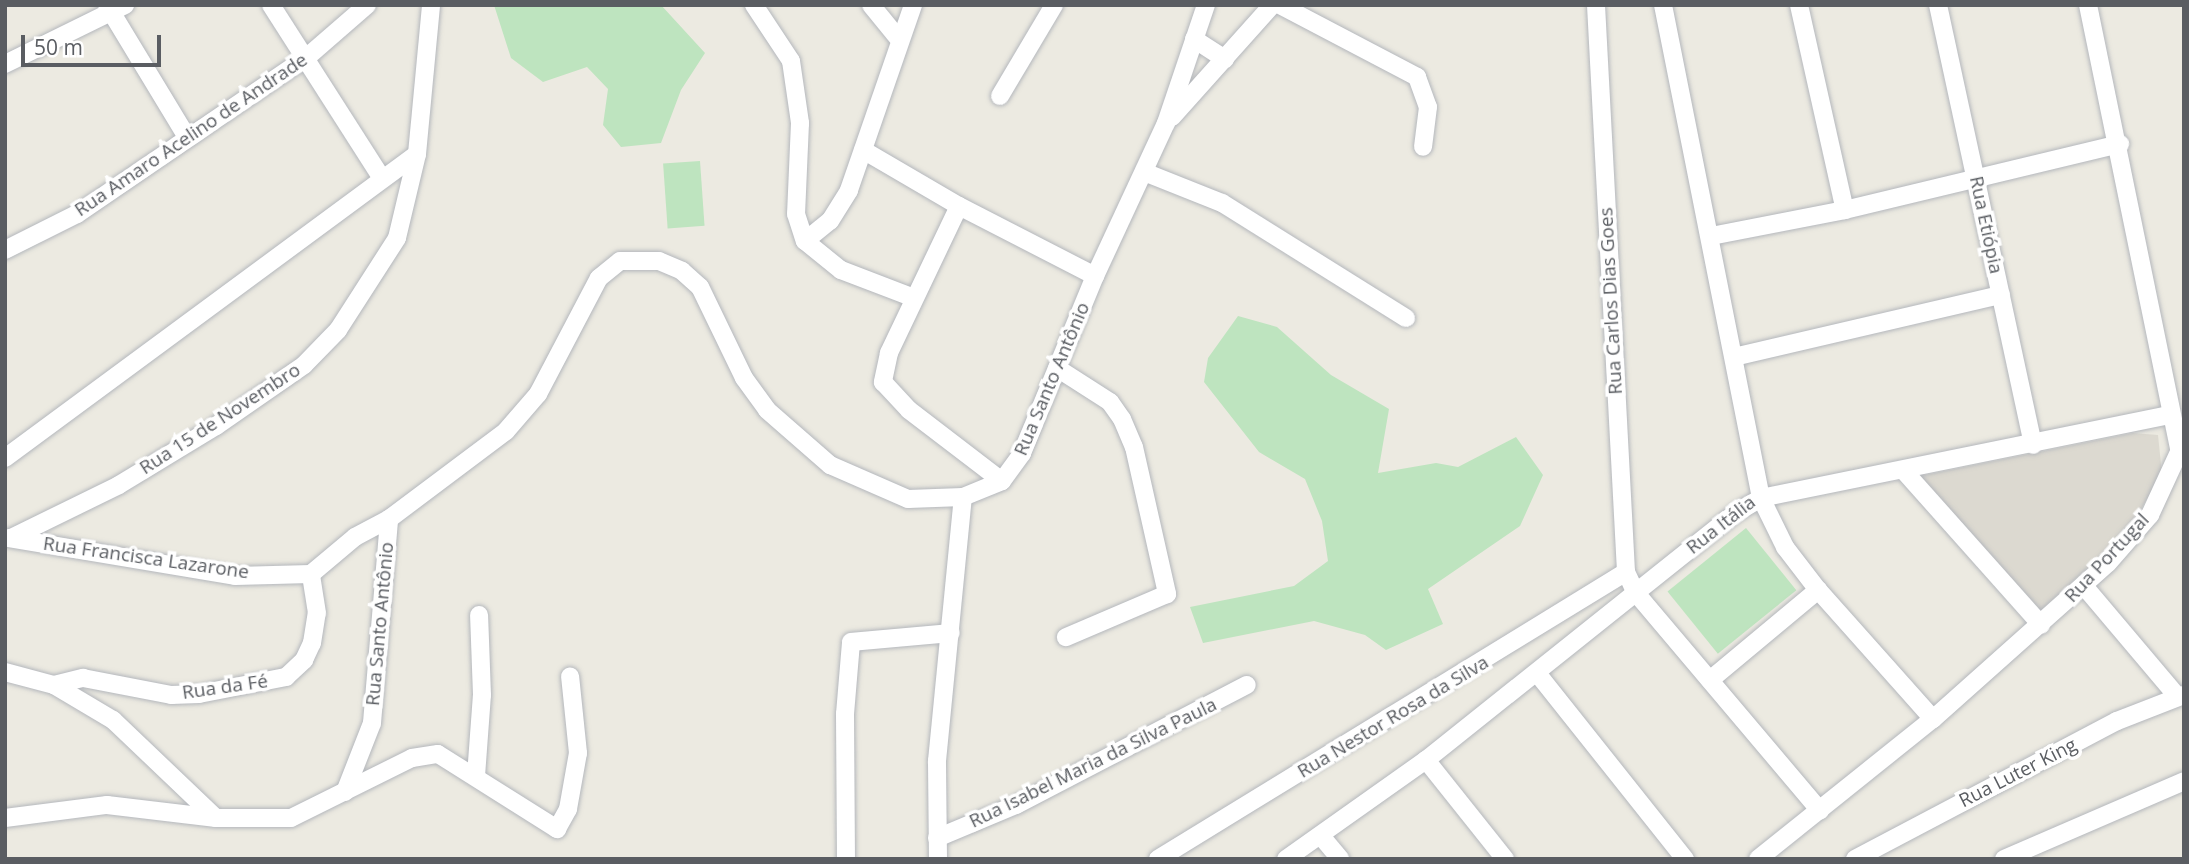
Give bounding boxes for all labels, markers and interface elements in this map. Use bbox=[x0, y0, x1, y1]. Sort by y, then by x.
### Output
scale bar bbox=[24, 21, 164, 65]
text: 50 m bbox=[34, 33, 83, 61]
street label: Rua Amaro Acelino de Andrade bbox=[70, 48, 312, 222]
street label: Rua Etiópia bbox=[1965, 174, 2007, 276]
street label: Rua Carlos Dias Goes bbox=[1595, 207, 1627, 395]
street label: Rua Santo Antônio bbox=[1009, 299, 1095, 459]
street label: Rua 15 de Novembro bbox=[135, 358, 305, 480]
street label: Rua Itália bbox=[1682, 491, 1760, 559]
street label: Rua Portugal bbox=[2060, 509, 2154, 607]
street label: Rua Francisca Lazarone bbox=[42, 532, 250, 584]
street label: Rua Santo Antônio bbox=[361, 541, 399, 707]
street label: Rua Nestor Rosa da Silva bbox=[1293, 651, 1493, 783]
street label: Rua da Fé bbox=[181, 670, 269, 704]
street label: Rua Isabel Maria da Silva Paula bbox=[965, 693, 1221, 833]
street label: Rua Luter King bbox=[1955, 734, 2081, 812]

